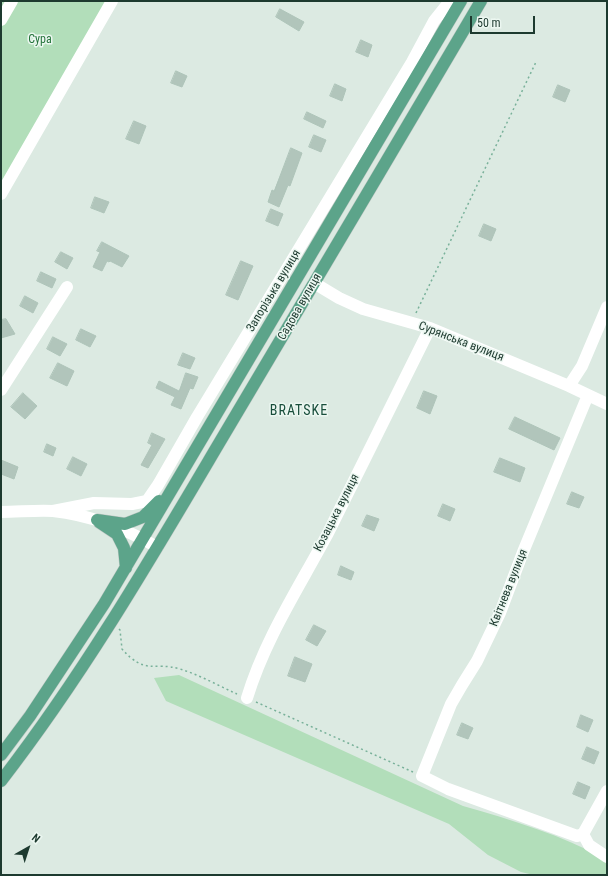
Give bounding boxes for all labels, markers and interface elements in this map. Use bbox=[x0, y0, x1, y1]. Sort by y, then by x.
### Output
scale bar bbox=[472, 8, 537, 34]
text: 50 m bbox=[477, 16, 501, 30]
park label: Сура bbox=[28, 33, 52, 47]
street label: Запорізька вулиця bbox=[244, 247, 304, 335]
street label: Садова вулиця bbox=[275, 271, 325, 343]
street label: Сурянська вулиця bbox=[416, 319, 506, 365]
district label: BRATSKE bbox=[270, 403, 328, 419]
street label: Козацька вулиця bbox=[311, 472, 363, 554]
street label: Квітнева вулиця bbox=[487, 547, 531, 629]
north arrow bbox=[8, 828, 48, 868]
text: N bbox=[29, 831, 43, 845]

